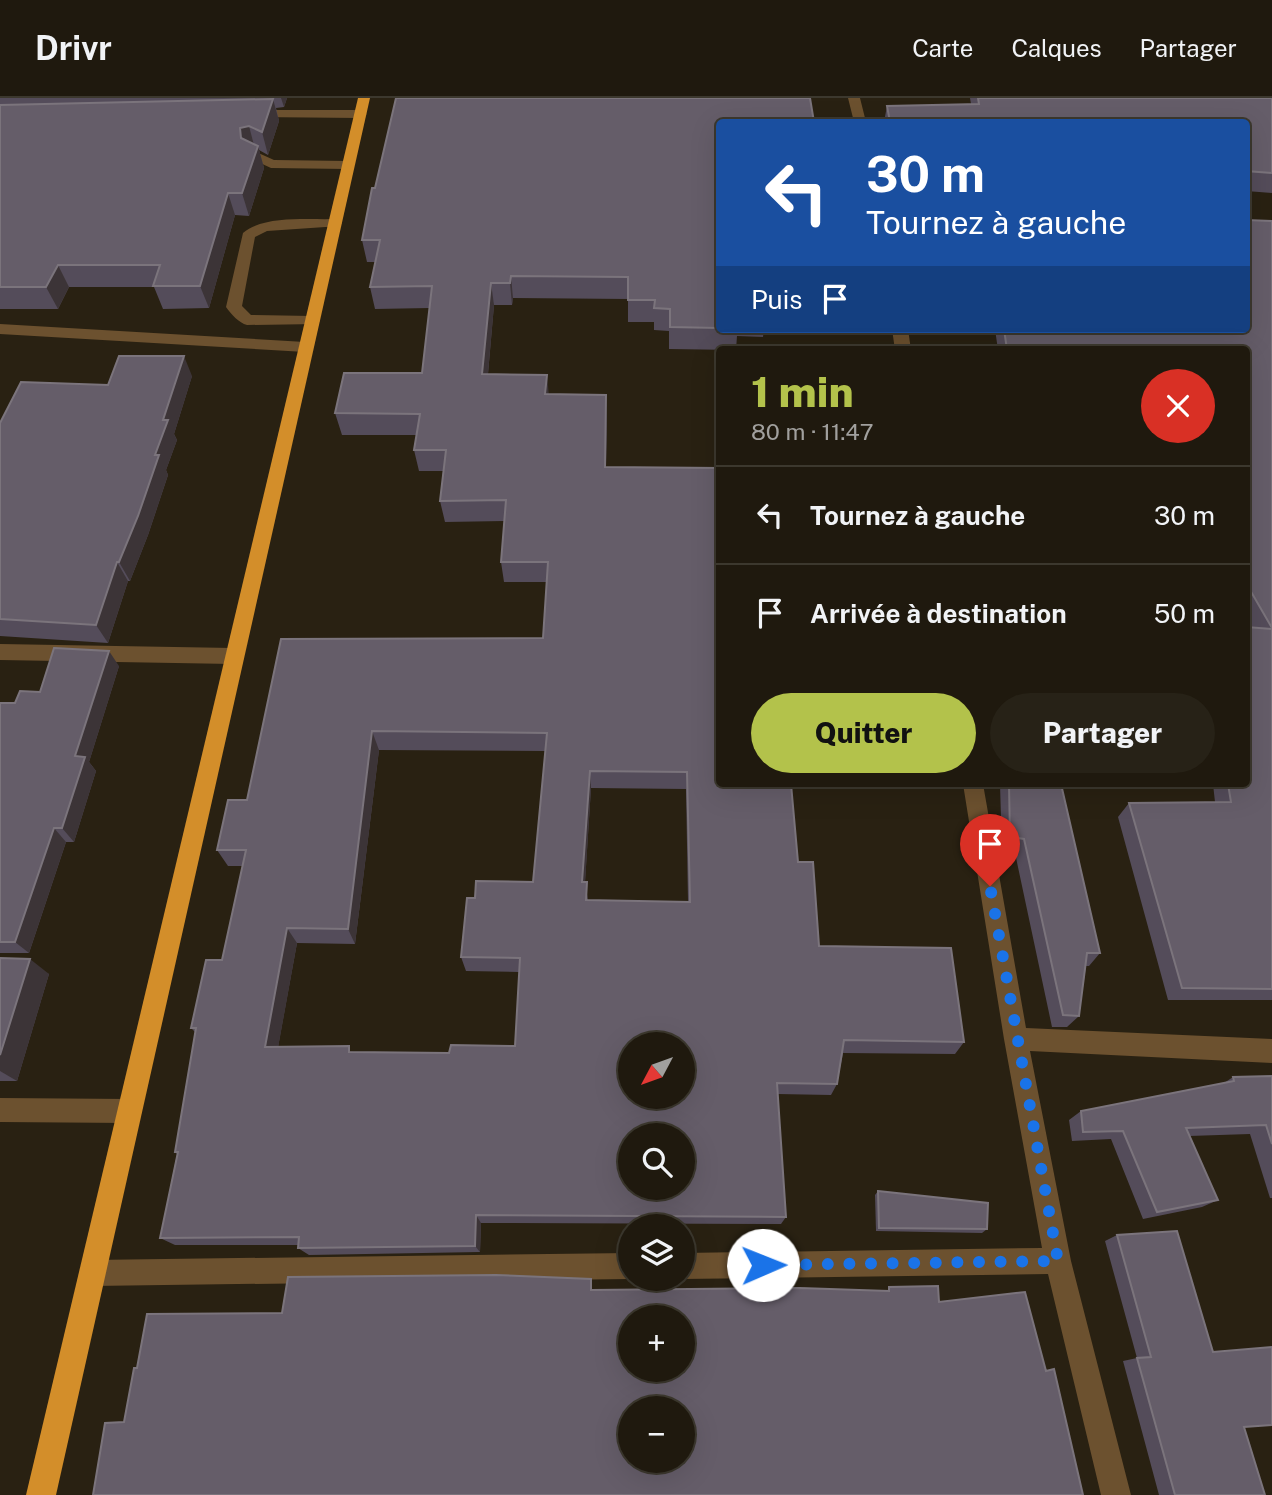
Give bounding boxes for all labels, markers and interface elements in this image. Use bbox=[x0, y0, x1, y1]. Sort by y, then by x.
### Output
text: Drivr bbox=[35, 29, 112, 67]
text: Carte bbox=[912, 34, 973, 62]
text: Calques bbox=[1011, 34, 1102, 62]
text: Partager bbox=[1140, 34, 1237, 62]
text: 30 m bbox=[866, 145, 985, 203]
icon: left bbox=[751, 147, 842, 238]
text: Tournez à gauche bbox=[866, 204, 1126, 241]
icon: arrive bbox=[816, 280, 854, 318]
text: Puis bbox=[751, 284, 802, 315]
text: 1 min bbox=[751, 367, 854, 416]
button: close bbox=[1141, 369, 1215, 443]
text: 80 m · 11:47 bbox=[751, 418, 874, 445]
icon: left bbox=[751, 496, 789, 534]
text: Tournez à gauche bbox=[810, 500, 1025, 531]
text: 30 m bbox=[1154, 500, 1215, 531]
icon: arrive bbox=[751, 594, 789, 632]
text: Arrivée à destination bbox=[810, 598, 1067, 629]
text: 50 m bbox=[1154, 598, 1215, 629]
button: Quitter bbox=[751, 693, 976, 773]
button: Partager bbox=[990, 693, 1215, 773]
pin bbox=[960, 814, 1020, 886]
icon: arrive bbox=[971, 825, 1009, 863]
north arrow bbox=[618, 1032, 695, 1110]
map controls bbox=[618, 1032, 695, 1473]
button: search bbox=[618, 1123, 695, 1200]
button: layers bbox=[618, 1214, 695, 1291]
position arrow bbox=[726, 1228, 800, 1302]
button: + bbox=[618, 1305, 695, 1382]
button: − bbox=[618, 1396, 695, 1473]

